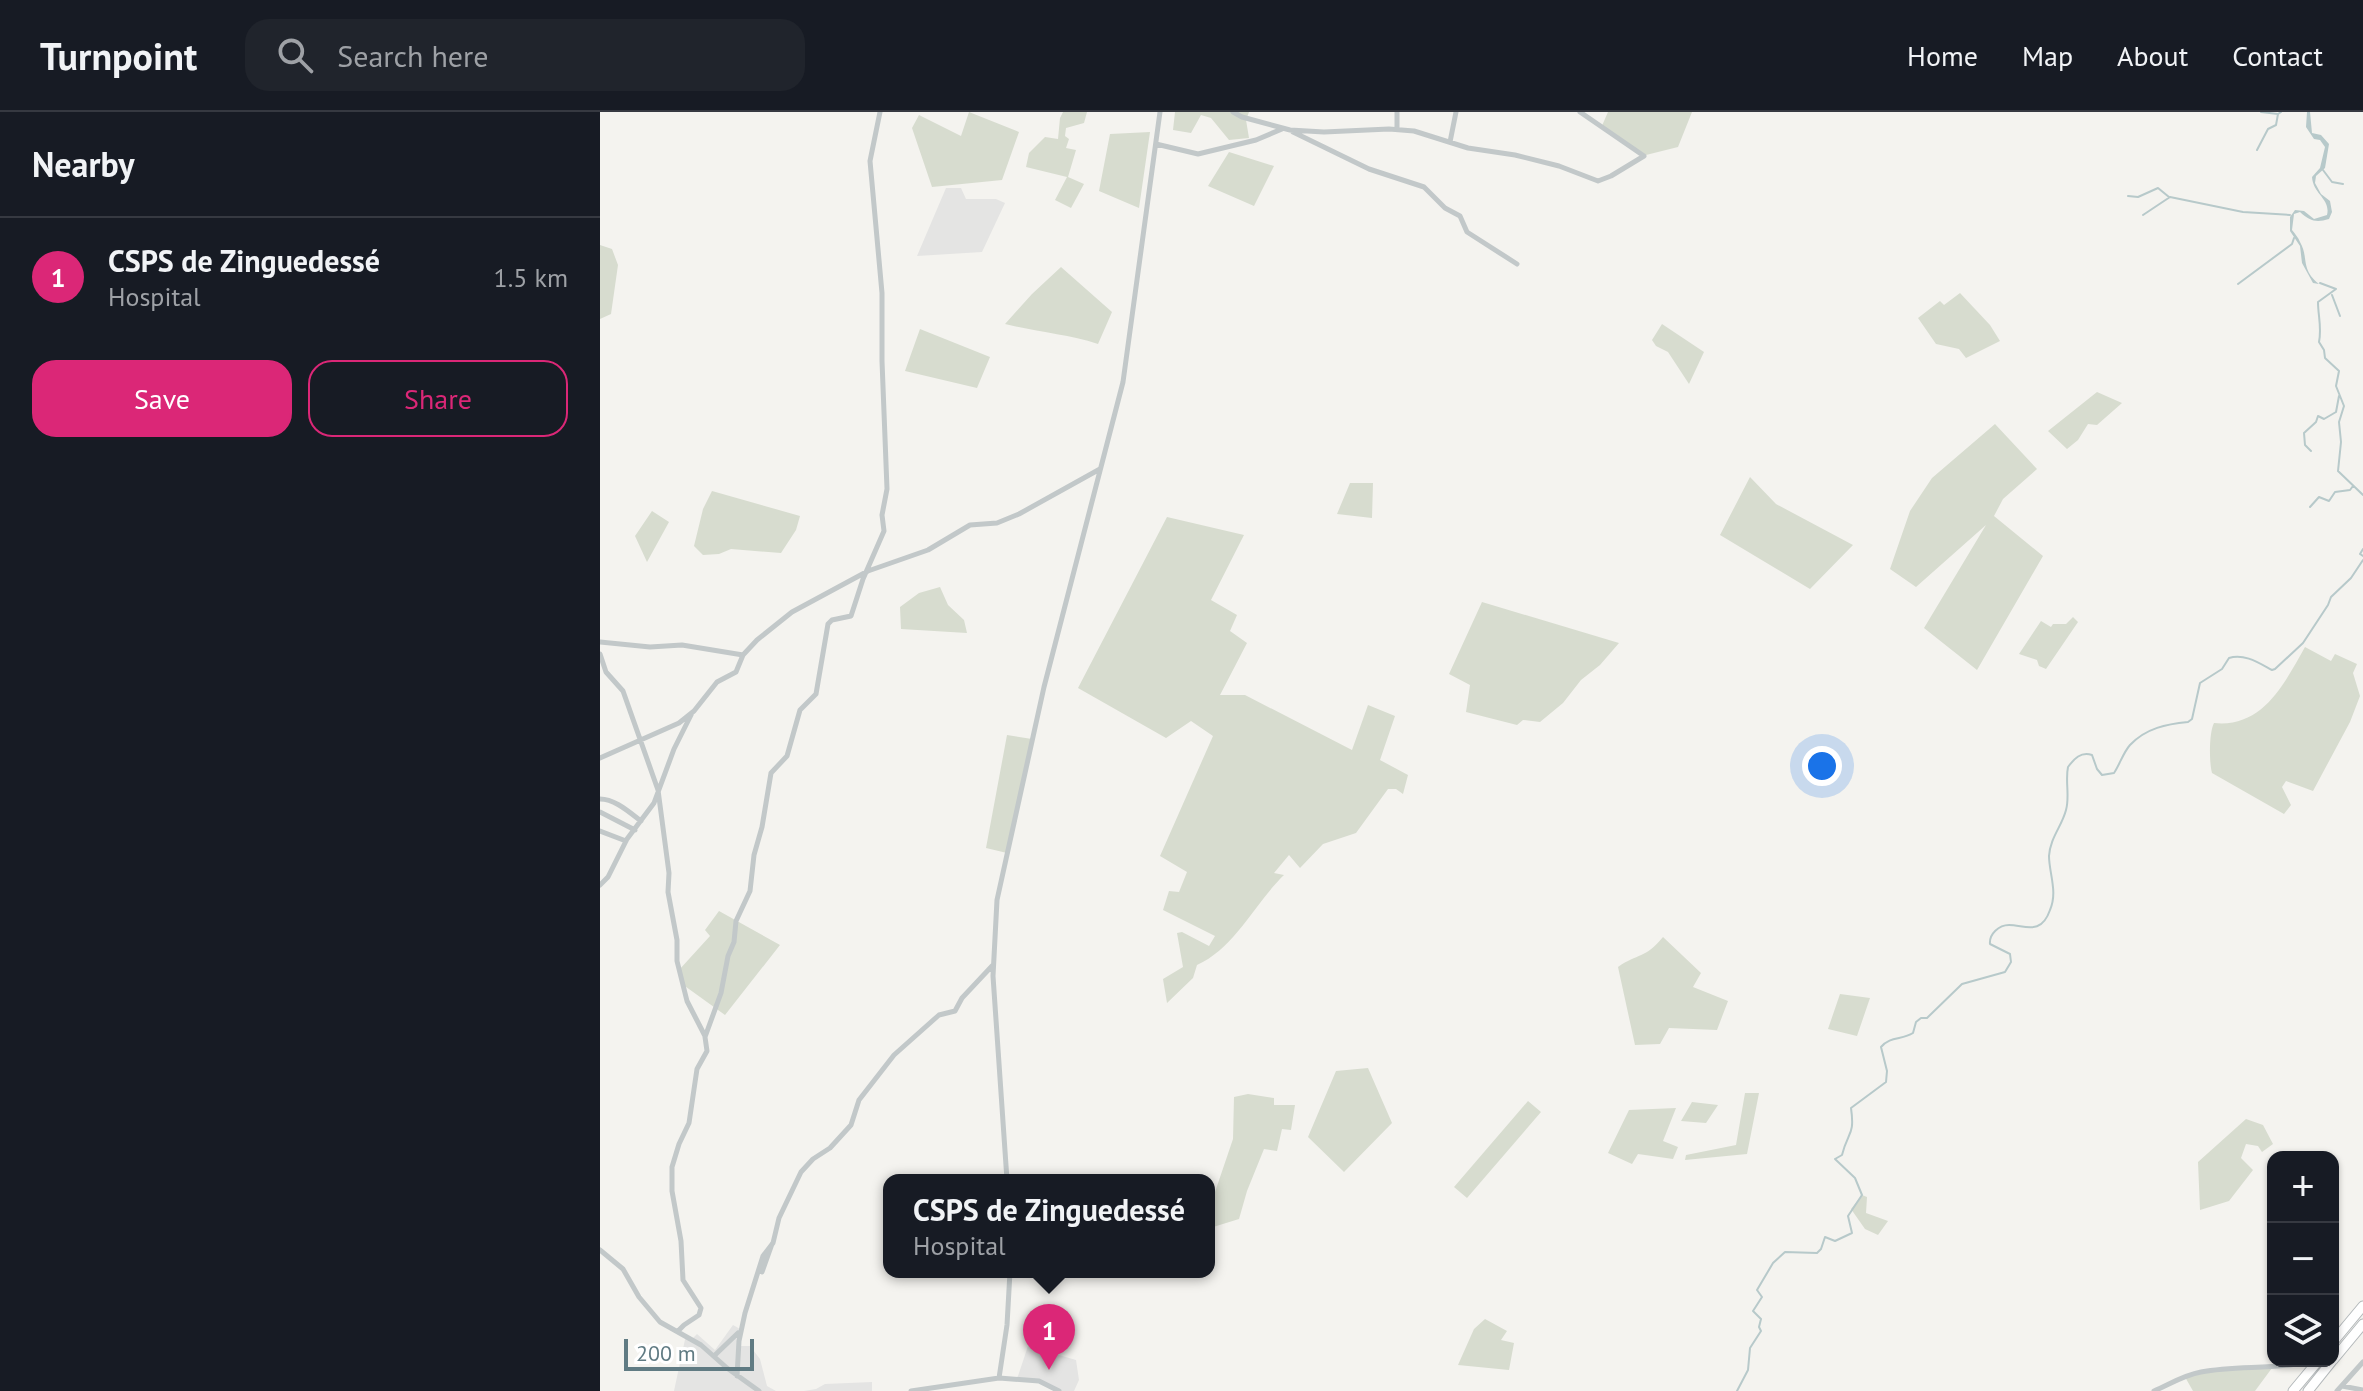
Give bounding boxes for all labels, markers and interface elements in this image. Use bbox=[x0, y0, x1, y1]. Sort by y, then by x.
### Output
search box bbox=[245, 19, 805, 91]
text: Turnpoint bbox=[40, 31, 197, 80]
icon: search bbox=[273, 33, 317, 77]
text: Search here bbox=[337, 36, 489, 75]
text: Home bbox=[1907, 37, 1978, 74]
text: Map bbox=[2022, 37, 2073, 74]
text: About bbox=[2117, 37, 2188, 74]
text: Contact bbox=[2232, 37, 2323, 74]
text: Nearby bbox=[32, 142, 134, 186]
text: CSPS de Zinguedessé bbox=[108, 241, 380, 280]
text: 1 bbox=[51, 261, 65, 294]
text: 1.5 km bbox=[494, 261, 568, 294]
text: Hospital bbox=[108, 280, 201, 313]
button: Save bbox=[32, 360, 292, 437]
button: Share bbox=[308, 360, 568, 437]
your location bbox=[1802, 746, 1842, 786]
map controls bbox=[2267, 1151, 2339, 1367]
button: + bbox=[2267, 1151, 2339, 1223]
popup bbox=[883, 1174, 1215, 1278]
text: CSPS de Zinguedessé bbox=[913, 1190, 1185, 1229]
button: − bbox=[2267, 1223, 2339, 1295]
text: Hospital bbox=[913, 1229, 1006, 1262]
button: layers bbox=[2267, 1295, 2339, 1367]
pin: 1 bbox=[1023, 1304, 1075, 1370]
scale bar bbox=[624, 1335, 754, 1371]
text: 200 m bbox=[636, 1339, 696, 1367]

